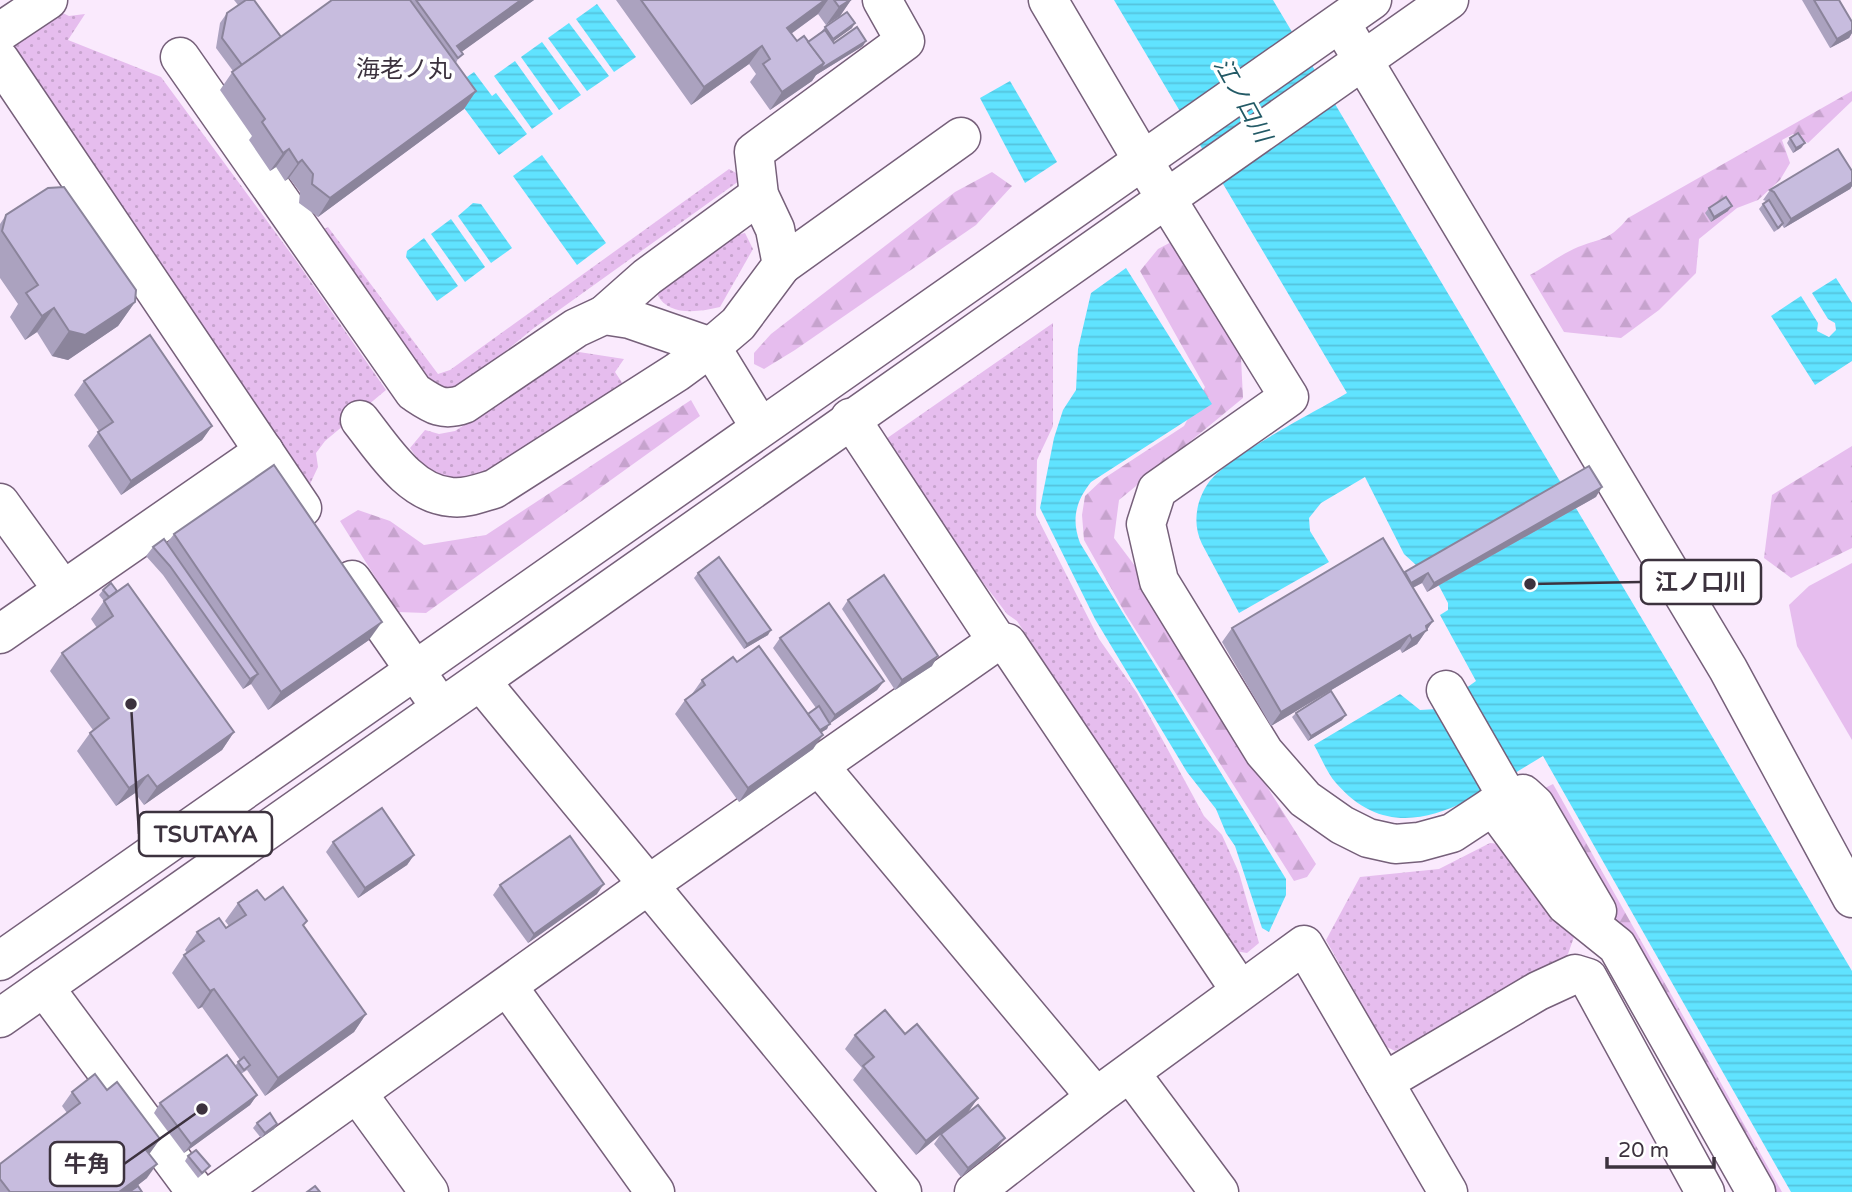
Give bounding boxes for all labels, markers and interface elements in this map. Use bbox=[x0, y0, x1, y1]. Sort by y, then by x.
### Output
water label: 江ノ口川 bbox=[1208, 53, 1278, 150]
district label: 海老ノ丸 bbox=[356, 55, 452, 84]
callout: 江ノ口川 bbox=[1641, 560, 1761, 604]
text: 江ノ口川 bbox=[1655, 569, 1747, 597]
callout: TSUTAYA bbox=[139, 812, 272, 856]
text: TSUTAYA bbox=[153, 821, 258, 849]
scale bar bbox=[1607, 1126, 1714, 1170]
text: 20 m bbox=[1618, 1138, 1669, 1163]
callout: 牛角 bbox=[50, 1142, 124, 1186]
text: 牛角 bbox=[64, 1151, 110, 1179]

